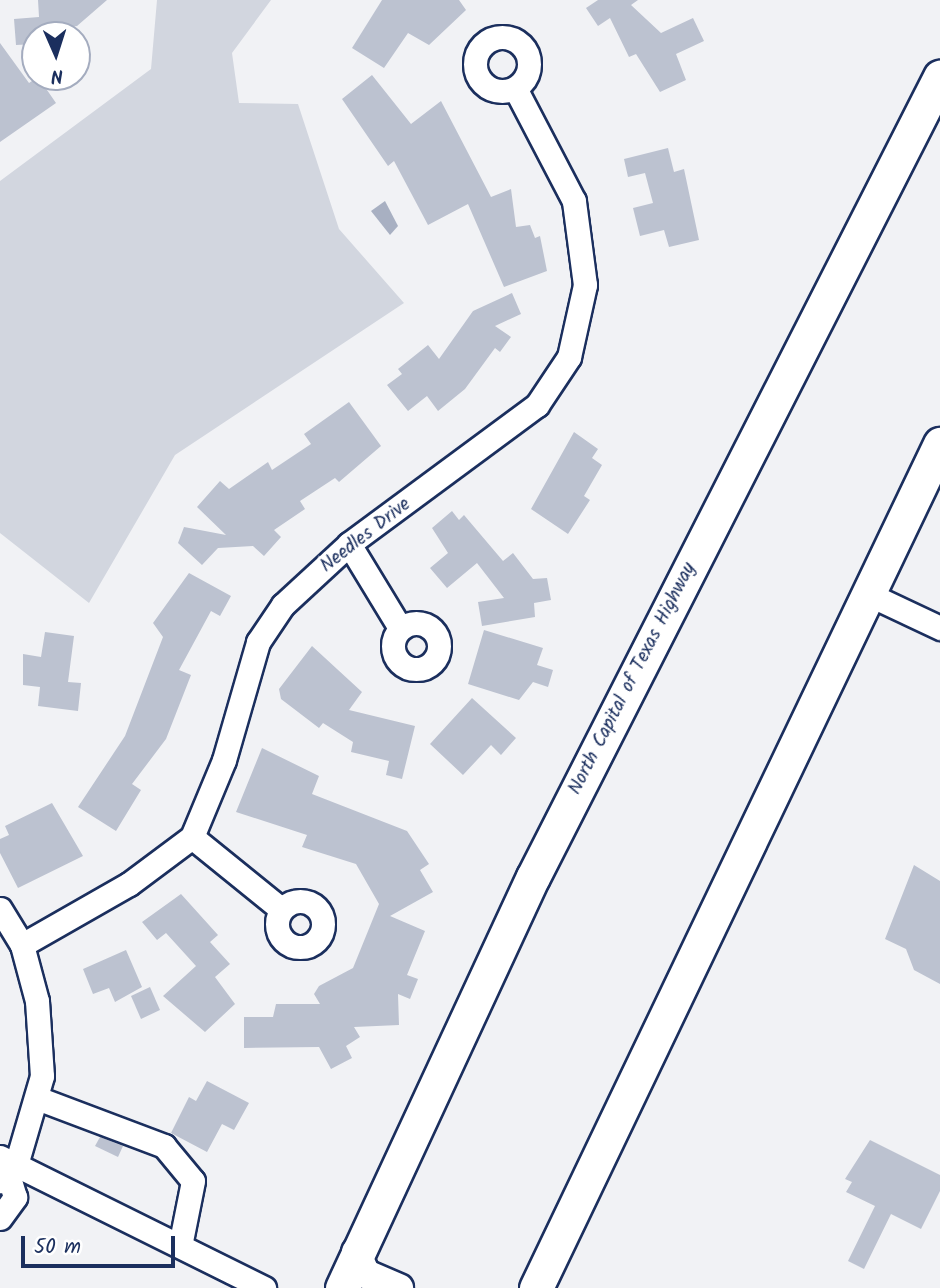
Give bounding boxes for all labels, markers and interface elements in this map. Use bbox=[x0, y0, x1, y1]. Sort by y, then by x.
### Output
north arrow bbox=[21, 21, 91, 91]
text: N bbox=[50, 60, 64, 90]
street label: Needles Drive bbox=[316, 494, 416, 578]
street label: North Capital of Texas Highway bbox=[564, 559, 702, 799]
scale bar bbox=[24, 1222, 178, 1266]
text: 50 m bbox=[34, 1231, 81, 1264]

